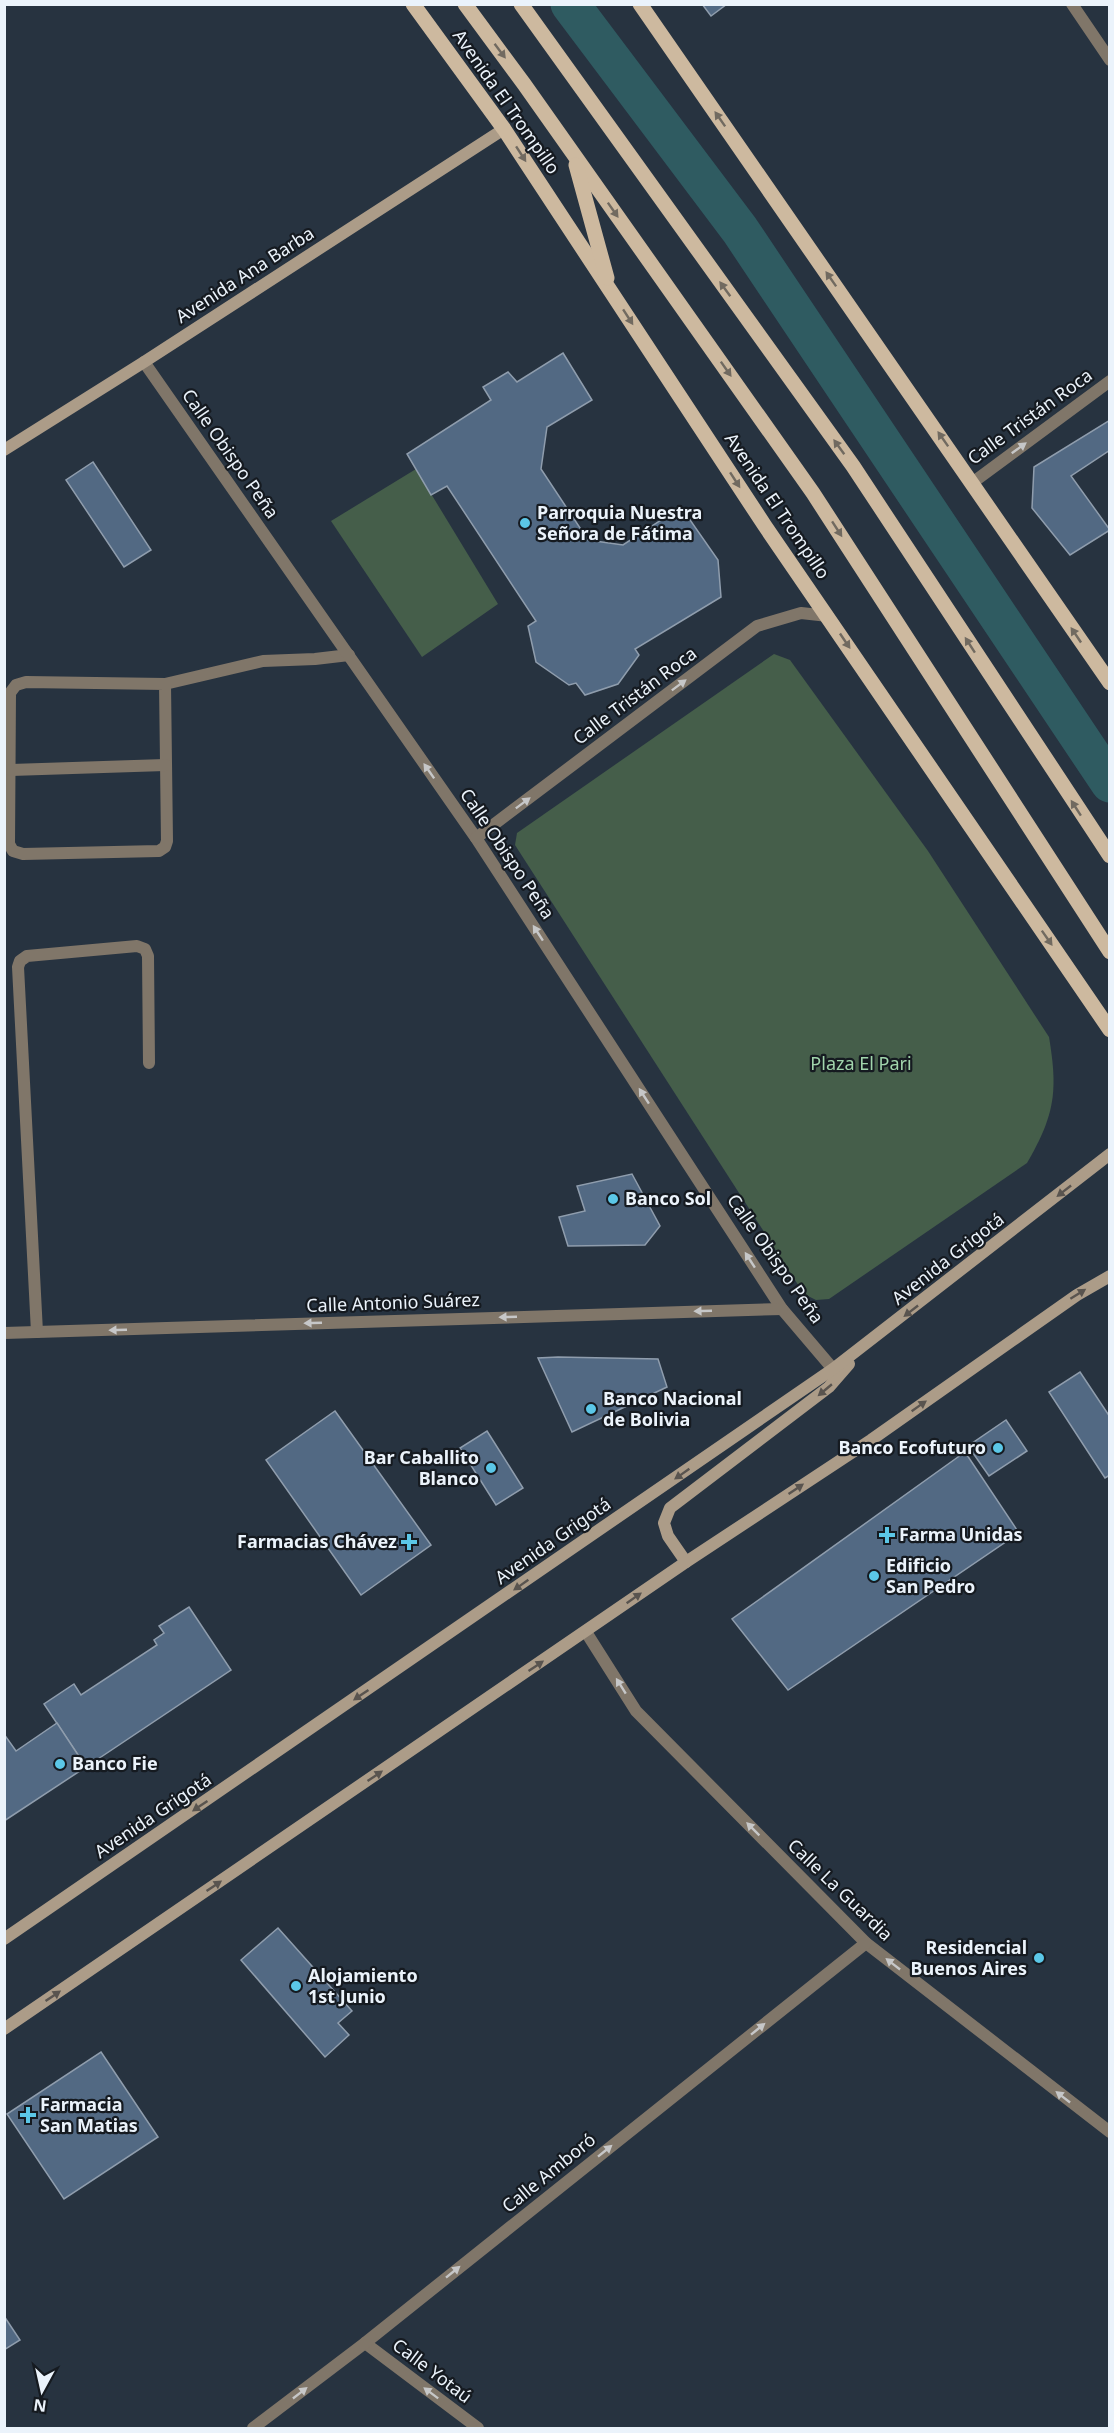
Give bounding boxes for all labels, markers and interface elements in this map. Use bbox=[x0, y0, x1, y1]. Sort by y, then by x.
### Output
street label: Avenida El Trompillo bbox=[448, 24, 566, 179]
one-way arrow bbox=[494, 43, 506, 59]
one-way arrow bbox=[714, 112, 726, 128]
one-way arrow bbox=[515, 146, 526, 162]
one-way arrow bbox=[607, 202, 619, 218]
street label: Avenida Ana Barba bbox=[171, 220, 318, 328]
one-way arrow bbox=[825, 272, 837, 288]
one-way arrow bbox=[719, 281, 731, 297]
one-way arrow bbox=[622, 309, 633, 325]
one-way arrow bbox=[720, 361, 732, 377]
street label: Calle Tristán Roca bbox=[962, 363, 1097, 470]
street label: Calle Obispo Peña bbox=[177, 384, 285, 523]
street label: Avenida El Trompillo bbox=[720, 428, 836, 583]
one-way arrow bbox=[937, 431, 948, 448]
one-way arrow bbox=[834, 439, 845, 455]
one-way arrow bbox=[1011, 442, 1027, 454]
one-way arrow bbox=[729, 472, 740, 488]
place label: Parroquia Nuestra Señora de Fátima bbox=[537, 500, 702, 545]
marker: Parroquia Nuestra Señora de Fátima bbox=[518, 516, 532, 530]
one-way arrow bbox=[831, 521, 843, 537]
one-way arrow bbox=[1071, 627, 1082, 643]
one-way arrow bbox=[839, 633, 850, 649]
one-way arrow bbox=[964, 637, 975, 653]
street label: Calle Tristán Roca bbox=[568, 641, 701, 750]
one-way arrow bbox=[671, 680, 686, 692]
one-way arrow bbox=[423, 763, 435, 779]
street label: Calle Obispo Peña bbox=[455, 783, 561, 924]
one-way arrow bbox=[515, 796, 531, 809]
one-way arrow bbox=[1071, 800, 1082, 816]
one-way arrow bbox=[532, 925, 544, 941]
one-way arrow bbox=[1041, 930, 1053, 946]
park label: Plaza El Pari bbox=[810, 1051, 912, 1075]
one-way arrow bbox=[639, 1088, 650, 1104]
one-way arrow bbox=[1057, 1185, 1072, 1197]
place label: Banco Sol bbox=[625, 1186, 711, 1210]
street label: Calle Obispo Peña bbox=[722, 1189, 830, 1328]
marker: Banco Sol bbox=[606, 1192, 620, 1206]
street label: Avenida Grigotá bbox=[886, 1207, 1008, 1310]
one-way arrow bbox=[745, 1251, 756, 1268]
street label: Calle Antonio Suárez bbox=[306, 1287, 480, 1317]
one-way arrow bbox=[1070, 1289, 1087, 1300]
one-way arrow bbox=[903, 1305, 919, 1317]
one-way arrow bbox=[693, 1306, 712, 1316]
one-way arrow bbox=[498, 1313, 517, 1322]
one-way arrow bbox=[304, 1319, 323, 1328]
one-way arrow bbox=[109, 1325, 128, 1334]
one-way arrow bbox=[817, 1384, 833, 1397]
place label: Banco Nacional de Bolivia bbox=[603, 1386, 742, 1431]
one-way arrow bbox=[910, 1400, 926, 1412]
marker: Banco Nacional de Bolivia bbox=[584, 1402, 598, 1416]
place label: Banco Ecofuturo bbox=[839, 1435, 986, 1459]
marker: Banco Ecofuturo bbox=[991, 1441, 1005, 1455]
place label: Bar Caballito Blanco bbox=[364, 1445, 479, 1490]
marker: Bar Caballito Blanco bbox=[484, 1461, 498, 1475]
one-way arrow bbox=[674, 1468, 690, 1480]
one-way arrow bbox=[788, 1484, 804, 1495]
street label: Avenida Grigotá bbox=[490, 1491, 615, 1589]
place label: Farma Unidas bbox=[899, 1522, 1023, 1546]
marker: Farma Unidas bbox=[880, 1528, 894, 1542]
place label: Farmacias Chávez bbox=[237, 1529, 397, 1553]
marker: Farmacias Chávez bbox=[402, 1535, 416, 1549]
place label: Edificio San Pedro bbox=[886, 1553, 975, 1598]
marker: Edificio San Pedro bbox=[867, 1569, 881, 1583]
one-way arrow bbox=[514, 1579, 530, 1591]
one-way arrow bbox=[626, 1592, 642, 1604]
one-way arrow bbox=[528, 1661, 544, 1672]
one-way arrow bbox=[615, 1678, 626, 1694]
one-way arrow bbox=[353, 1689, 369, 1701]
place label: Banco Fie bbox=[72, 1751, 158, 1775]
marker: Banco Fie bbox=[53, 1757, 67, 1771]
street label: Avenida Grigotá bbox=[89, 1767, 216, 1863]
one-way arrow bbox=[367, 1771, 383, 1782]
one-way arrow bbox=[192, 1800, 208, 1812]
one-way arrow bbox=[746, 1822, 760, 1836]
street label: Calle La Guardia bbox=[783, 1833, 898, 1946]
one-way arrow bbox=[206, 1881, 222, 1892]
place label: Residencial Buenos Aires bbox=[911, 1935, 1027, 1980]
marker: Residencial Buenos Aires bbox=[1032, 1951, 1046, 1965]
one-way arrow bbox=[885, 1959, 900, 1971]
place label: Alojamiento 1st Junio bbox=[308, 1963, 418, 2008]
marker: Alojamiento 1st Junio bbox=[289, 1979, 303, 1993]
one-way arrow bbox=[45, 1991, 61, 2002]
one-way arrow bbox=[750, 2023, 766, 2036]
one-way arrow bbox=[1056, 2091, 1071, 2103]
place label: Farmacia San Matias bbox=[40, 2092, 138, 2137]
marker: Farmacia San Matias bbox=[21, 2108, 35, 2122]
street label: Calle Amboró bbox=[497, 2127, 600, 2217]
one-way arrow bbox=[598, 2145, 613, 2157]
one-way arrow bbox=[445, 2266, 461, 2279]
street label: Calle Yotaú bbox=[388, 2332, 477, 2408]
north arrow bbox=[12, 2361, 72, 2421]
one-way arrow bbox=[292, 2387, 307, 2399]
one-way arrow bbox=[423, 2387, 439, 2399]
text: N bbox=[32, 2394, 48, 2418]

